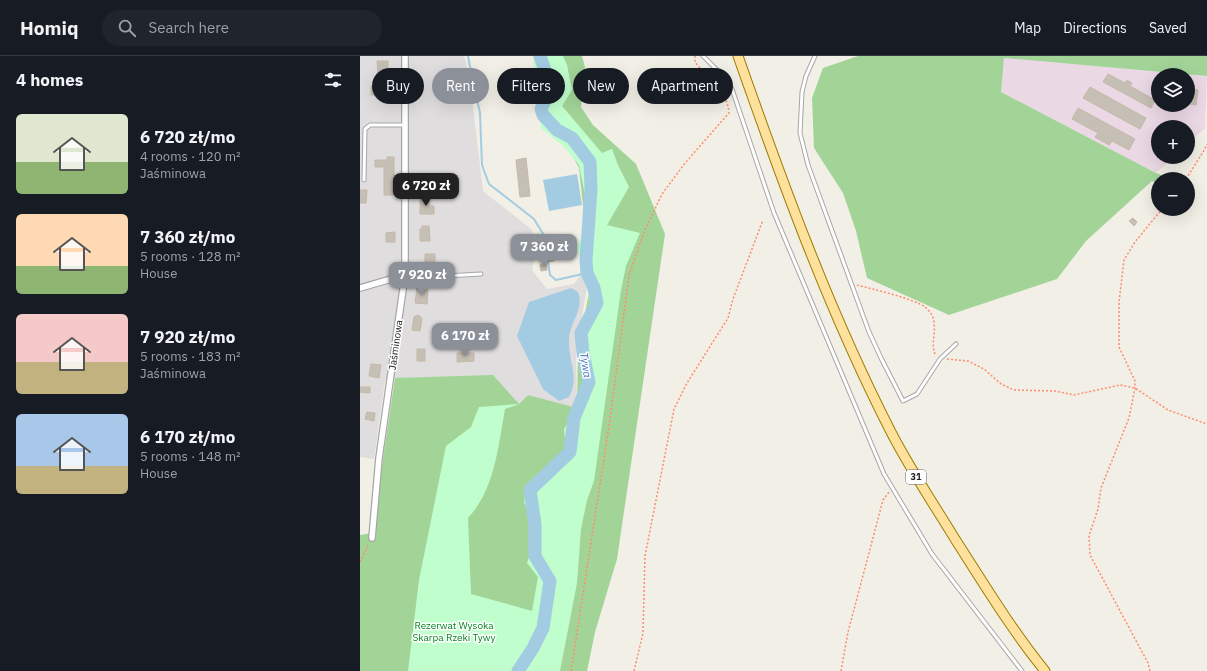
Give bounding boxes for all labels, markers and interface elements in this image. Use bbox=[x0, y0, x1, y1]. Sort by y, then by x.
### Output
search box bbox=[102, 10, 382, 46]
text: Homiq bbox=[20, 16, 78, 40]
icon: search bbox=[116, 17, 138, 39]
text: Search here bbox=[148, 18, 229, 37]
text: Map bbox=[1014, 19, 1041, 37]
text: Directions bbox=[1063, 19, 1127, 37]
text: Saved bbox=[1149, 19, 1187, 37]
chip: Buy bbox=[372, 68, 424, 104]
chip: Rent bbox=[432, 68, 489, 104]
chip: Filters bbox=[497, 68, 565, 104]
chip: New bbox=[573, 68, 629, 104]
chip: Apartment bbox=[637, 68, 733, 104]
map controls bbox=[1151, 68, 1195, 216]
button: layers bbox=[1151, 68, 1195, 112]
text: 4 homes bbox=[16, 69, 83, 91]
icon: filters bbox=[322, 69, 344, 91]
button: + bbox=[1151, 120, 1195, 164]
text: 6 720 zł/mo bbox=[140, 126, 235, 148]
icon: home bbox=[48, 130, 96, 178]
text: 4 rooms · 120 m² bbox=[140, 148, 241, 165]
text: Jaśminowa bbox=[140, 165, 206, 182]
button: − bbox=[1151, 172, 1195, 216]
pin: 6 720 zł bbox=[385, 173, 467, 207]
text: 6 720 zł bbox=[402, 177, 450, 194]
text: 7 360 zł/mo bbox=[140, 226, 235, 248]
icon: home bbox=[48, 230, 96, 278]
pin: 7 360 zł bbox=[503, 234, 585, 268]
text: 7 360 zł bbox=[520, 238, 568, 255]
text: 5 rooms · 128 m² bbox=[140, 248, 241, 265]
pin: 7 920 zł bbox=[381, 262, 463, 296]
text: House bbox=[140, 265, 177, 282]
text: 7 920 zł bbox=[398, 266, 446, 283]
street label: Jaśminowa bbox=[386, 318, 406, 371]
pin: 6 170 zł bbox=[424, 323, 506, 357]
text: 7 920 zł/mo bbox=[140, 326, 235, 348]
text: 6 170 zł bbox=[441, 327, 489, 344]
icon: home bbox=[48, 330, 96, 378]
text: 5 rooms · 183 m² bbox=[140, 348, 241, 365]
water label: Tywa bbox=[577, 351, 595, 379]
text: Jaśminowa bbox=[140, 365, 206, 382]
text: 6 170 zł/mo bbox=[140, 426, 235, 448]
icon: home bbox=[48, 430, 96, 478]
text: 5 rooms · 148 m² bbox=[140, 448, 241, 465]
text: House bbox=[140, 465, 177, 482]
road number: 31 bbox=[906, 470, 926, 484]
park label: Rezerwat Wysoka Skarpa Rzeki Tywy bbox=[412, 619, 496, 644]

